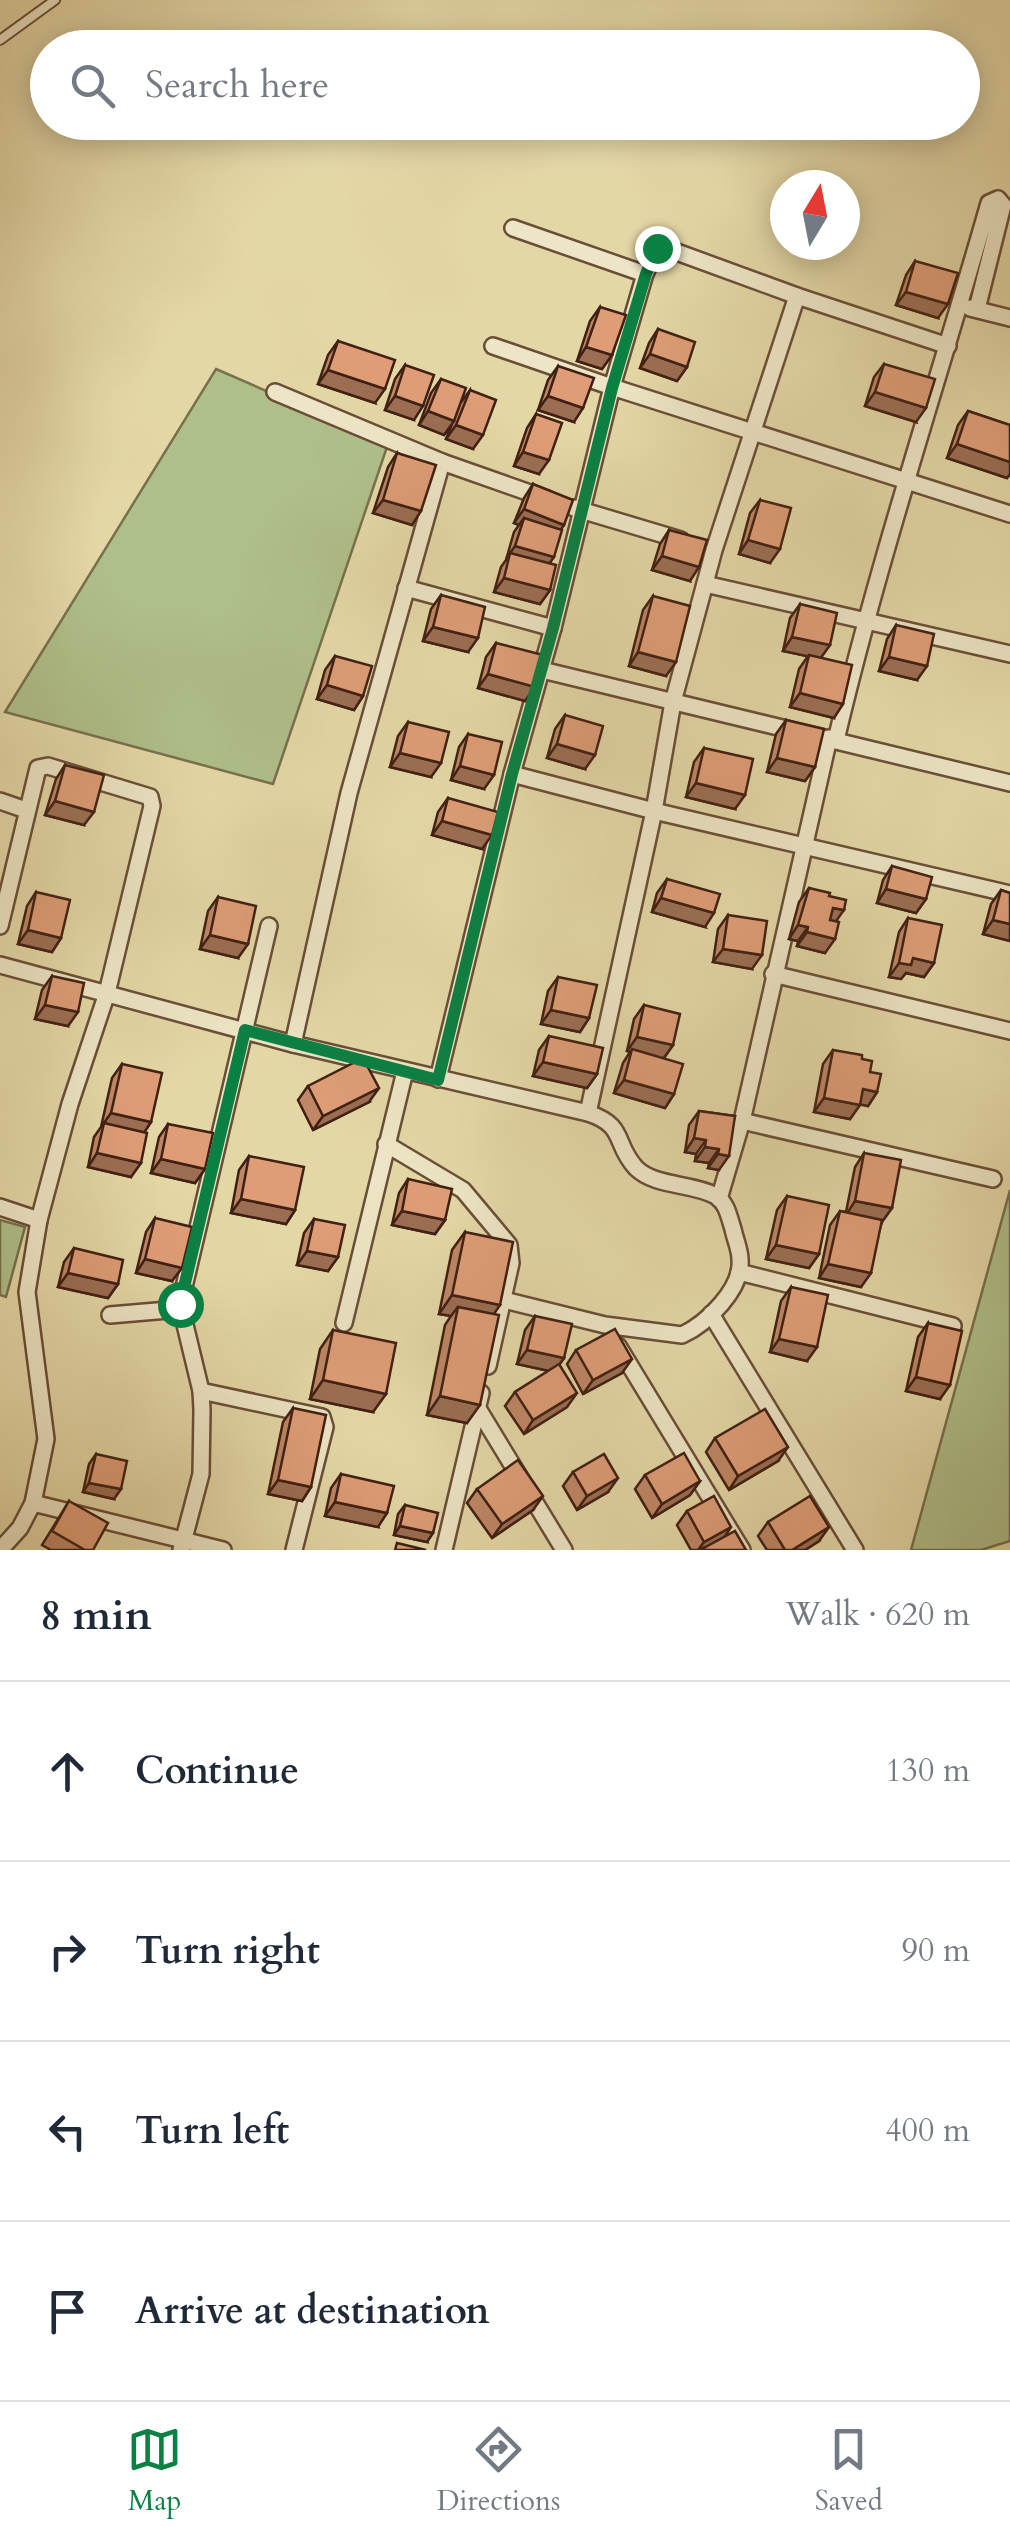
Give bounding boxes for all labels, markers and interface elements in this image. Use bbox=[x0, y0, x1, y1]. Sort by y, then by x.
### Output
search box bbox=[30, 30, 980, 140]
icon: search bbox=[65, 58, 120, 113]
text: Search here bbox=[145, 59, 329, 111]
north arrow bbox=[770, 170, 860, 260]
route end bbox=[635, 226, 681, 272]
route start bbox=[158, 1282, 204, 1328]
text: 8 min bbox=[40, 1587, 152, 1644]
text: Walk · 620 m bbox=[785, 1593, 970, 1637]
icon: ahead bbox=[40, 1744, 95, 1799]
text: Continue bbox=[135, 1745, 299, 1797]
text: 130 m bbox=[885, 1749, 970, 1793]
icon: right bbox=[40, 1924, 95, 1979]
text: Turn right bbox=[135, 1925, 320, 1977]
text: 90 m bbox=[902, 1929, 970, 1973]
icon: left bbox=[40, 2104, 95, 2159]
text: Turn left bbox=[135, 2105, 289, 2157]
text: 400 m bbox=[885, 2109, 970, 2153]
icon: arrive bbox=[40, 2284, 95, 2339]
text: Arrive at destination bbox=[135, 2285, 490, 2337]
tab: Map bbox=[127, 2422, 182, 2520]
tab: Directions bbox=[437, 2422, 560, 2520]
tab: Saved bbox=[815, 2422, 883, 2520]

